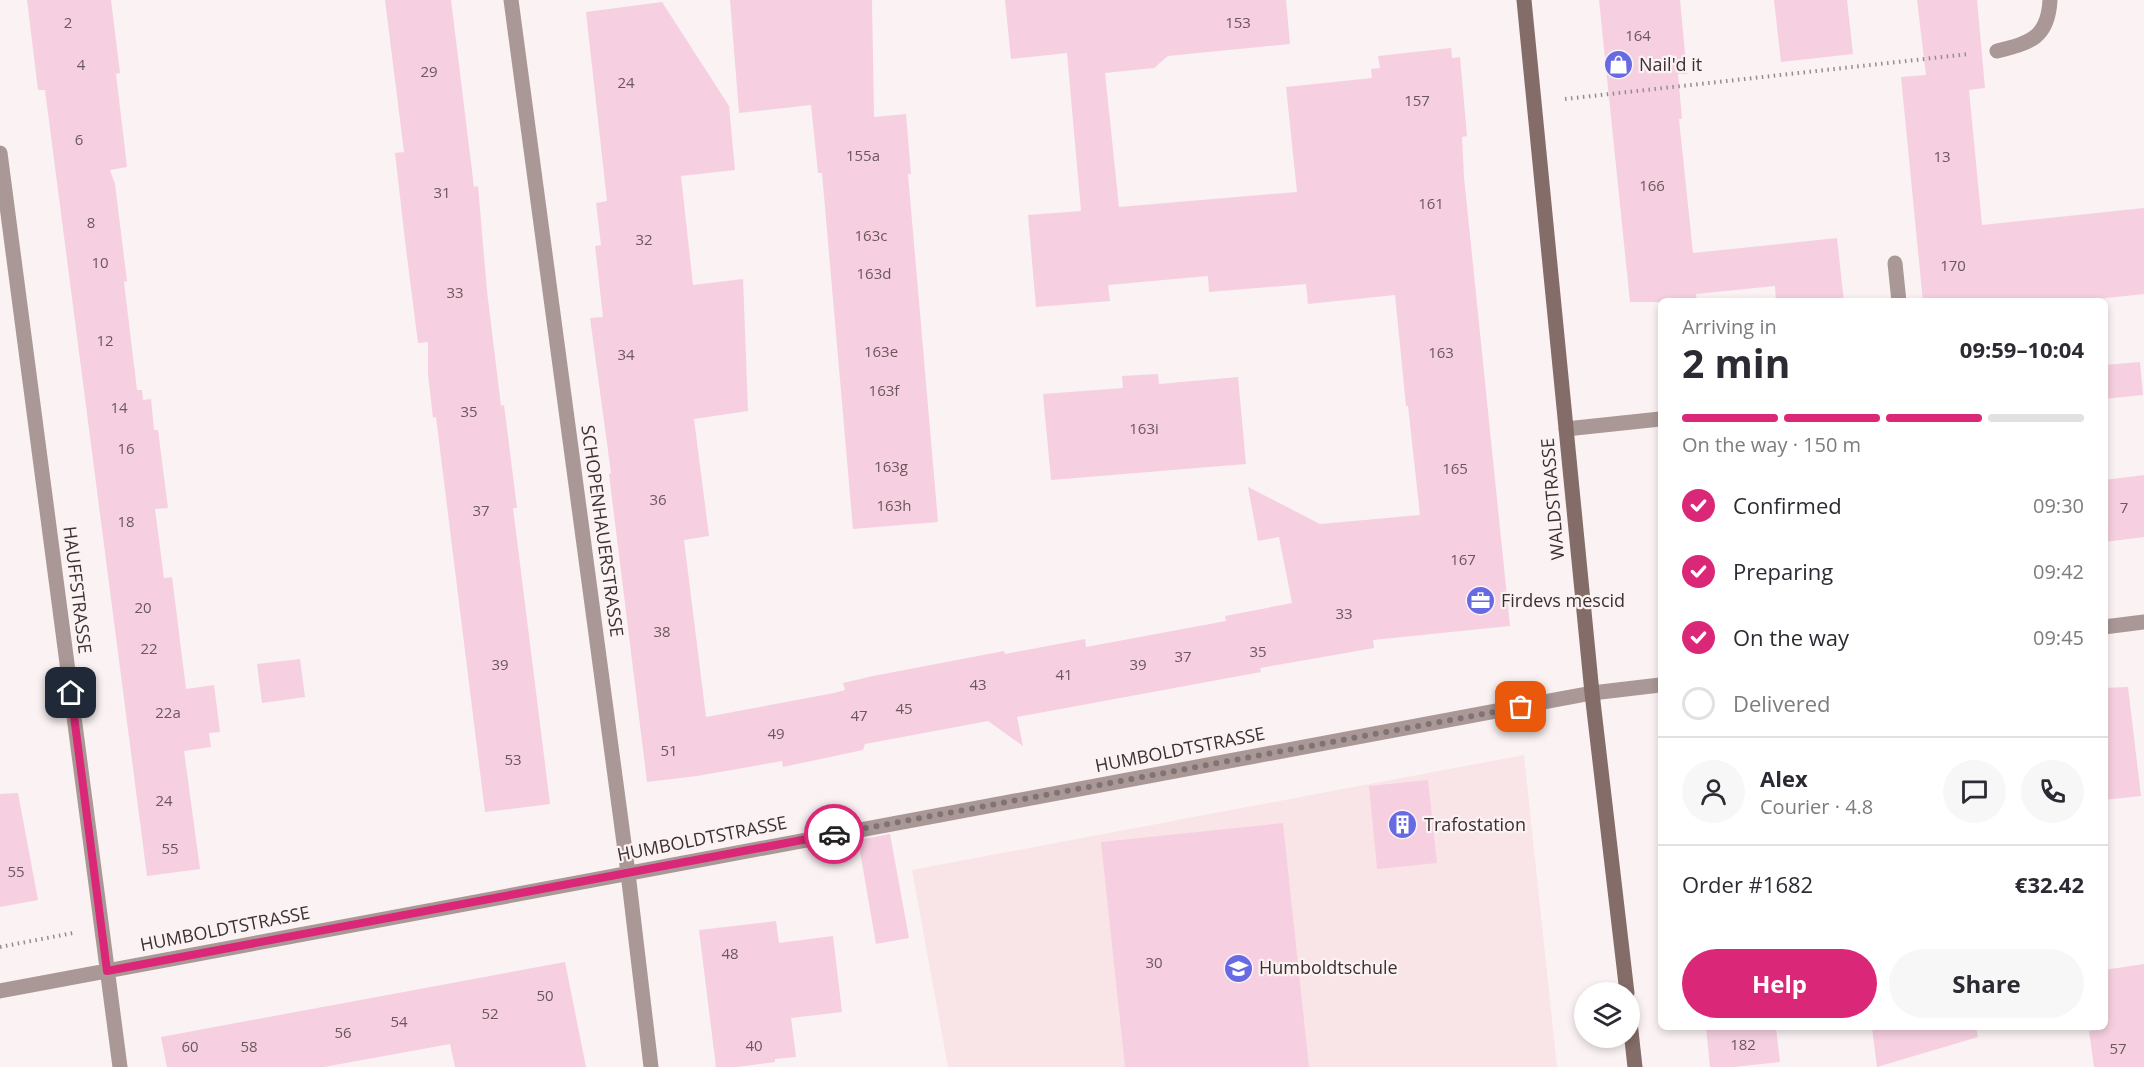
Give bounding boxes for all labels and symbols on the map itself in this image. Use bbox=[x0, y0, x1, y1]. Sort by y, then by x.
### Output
house number: 2 bbox=[64, 12, 72, 32]
house number: 153 bbox=[1225, 12, 1251, 32]
house number: 164 bbox=[1625, 25, 1651, 45]
shop icon: Nail'd it bbox=[1602, 49, 1634, 81]
place label: Nail'd it bbox=[1639, 52, 1702, 76]
house number: 4 bbox=[77, 54, 86, 74]
house number: 29 bbox=[420, 61, 438, 81]
house number: 24 bbox=[617, 72, 635, 92]
house number: 157 bbox=[1404, 90, 1430, 110]
house number: 6 bbox=[75, 129, 83, 149]
house number: 155a bbox=[846, 145, 880, 165]
house number: 13 bbox=[1933, 146, 1951, 166]
house number: 166 bbox=[1639, 175, 1665, 195]
house number: 31 bbox=[433, 182, 451, 202]
house number: 161 bbox=[1418, 193, 1444, 213]
house number: 8 bbox=[87, 212, 95, 232]
house number: 163c bbox=[855, 225, 887, 245]
house number: 32 bbox=[635, 229, 653, 249]
house number: 10 bbox=[91, 252, 109, 272]
house number: 170 bbox=[1940, 255, 1966, 275]
house number: 163d bbox=[857, 263, 891, 283]
house number: 33 bbox=[446, 282, 464, 302]
house number: 12 bbox=[96, 330, 114, 350]
house number: 163e bbox=[864, 341, 898, 361]
house number: 163 bbox=[1428, 342, 1454, 362]
house number: 34 bbox=[617, 344, 635, 364]
house number: 163f bbox=[869, 380, 900, 400]
house number: 14 bbox=[110, 397, 128, 417]
house number: 35 bbox=[460, 401, 478, 421]
house number: 163i bbox=[1129, 418, 1159, 438]
street label: SCHOPENHAUERSTRASSE bbox=[576, 423, 630, 638]
street label: WALDSTRASSE bbox=[1535, 437, 1569, 561]
house number: 16 bbox=[117, 438, 135, 458]
house number: 163g bbox=[874, 456, 908, 476]
house number: 165 bbox=[1442, 458, 1468, 478]
house number: 36 bbox=[649, 489, 667, 509]
house number: 163h bbox=[877, 495, 911, 515]
house number: 7 bbox=[2120, 497, 2128, 517]
house number: 37 bbox=[472, 500, 490, 520]
house number: 18 bbox=[117, 511, 135, 531]
street label: HAUFFSTRASSE bbox=[58, 525, 98, 655]
house number: 167 bbox=[1450, 549, 1476, 569]
office icon: Firdevs mescid bbox=[1464, 585, 1496, 617]
place label: Firdevs mescid bbox=[1501, 588, 1625, 612]
house number: 20 bbox=[134, 597, 152, 617]
house number: 33 bbox=[1335, 603, 1353, 623]
house number: 38 bbox=[653, 621, 671, 641]
house number: 22 bbox=[140, 638, 158, 658]
house number: 35 bbox=[1249, 641, 1267, 661]
house number: 37 bbox=[1174, 646, 1192, 666]
house number: 39 bbox=[491, 654, 509, 674]
house number: 39 bbox=[1129, 654, 1147, 674]
house number: 41 bbox=[1055, 664, 1073, 684]
pin bbox=[45, 667, 96, 718]
house number: 43 bbox=[969, 674, 987, 694]
pin bbox=[1495, 681, 1546, 732]
house number: 45 bbox=[895, 698, 913, 718]
house number: 22a bbox=[155, 702, 181, 722]
house number: 47 bbox=[850, 705, 868, 725]
street label: HUMBOLDTSTRASSE bbox=[1093, 721, 1267, 777]
house number: 49 bbox=[767, 723, 785, 743]
house number: 51 bbox=[660, 740, 678, 760]
house number: 53 bbox=[504, 749, 522, 769]
house number: 24 bbox=[155, 790, 173, 810]
courier bbox=[804, 804, 864, 864]
building icon: Trafostation bbox=[1387, 809, 1419, 841]
street label: HUMBOLDTSTRASSE bbox=[615, 810, 789, 866]
place label: Trafostation bbox=[1424, 812, 1526, 836]
house number: 55 bbox=[161, 838, 179, 858]
house number: 55 bbox=[7, 861, 25, 881]
street label: HUMBOLDTSTRASSE bbox=[138, 900, 312, 956]
house number: 48 bbox=[721, 943, 739, 963]
house number: 30 bbox=[1145, 952, 1163, 972]
school or university icon: Humboldtschule bbox=[1222, 952, 1254, 984]
place label: Humboldtschule bbox=[1259, 955, 1398, 979]
house number: 50 bbox=[536, 985, 554, 1005]
house number: 52 bbox=[481, 1003, 499, 1023]
house number: 54 bbox=[390, 1011, 408, 1031]
house number: 56 bbox=[334, 1022, 352, 1042]
house number: 182 bbox=[1730, 1034, 1756, 1054]
house number: 40 bbox=[745, 1035, 763, 1055]
house number: 60 bbox=[181, 1036, 199, 1056]
house number: 58 bbox=[240, 1036, 258, 1056]
house number: 57 bbox=[2109, 1038, 2127, 1058]

